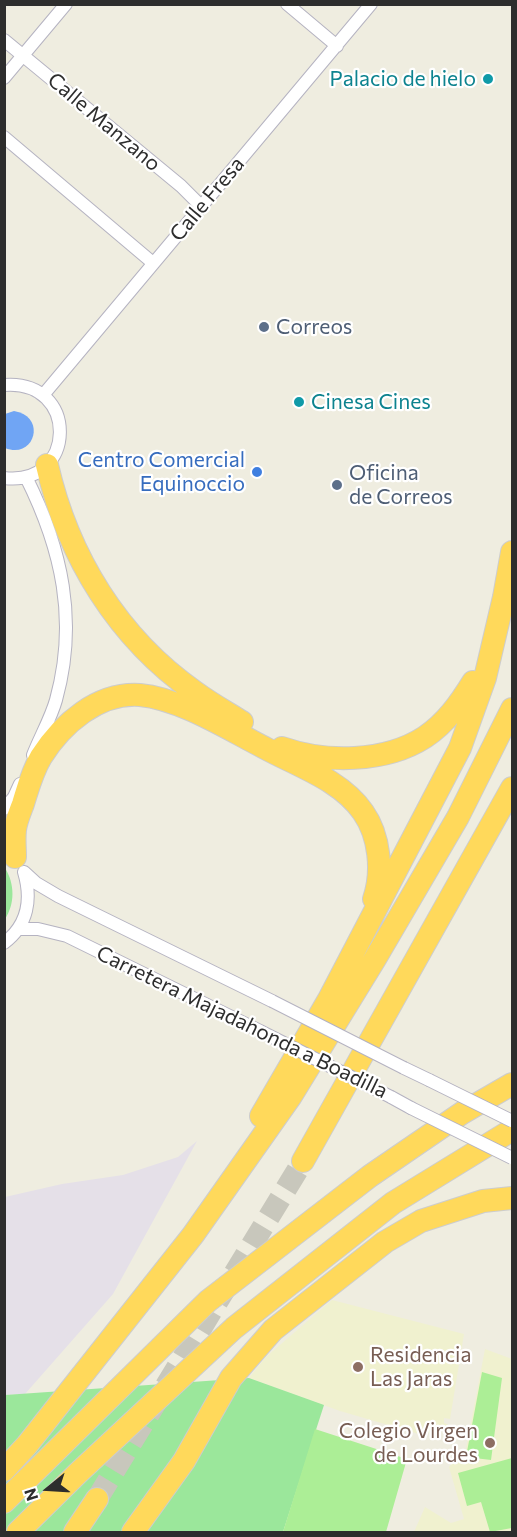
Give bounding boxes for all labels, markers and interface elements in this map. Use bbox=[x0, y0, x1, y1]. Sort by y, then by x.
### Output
place label: Palacio de hielo bbox=[330, 66, 476, 92]
street label: Calle Manzano bbox=[42, 67, 166, 177]
marker: Palacio de hielo bbox=[481, 72, 495, 86]
street label: Calle Fresa bbox=[164, 152, 250, 246]
place label: Correos bbox=[276, 314, 352, 340]
marker: Correos bbox=[257, 320, 271, 334]
place label: Cinesa Cines bbox=[311, 389, 431, 415]
marker: Cinesa Cines bbox=[292, 395, 306, 409]
place label: Centro Comercial Equinoccio bbox=[78, 447, 245, 497]
place label: Oficina de Correos bbox=[349, 460, 453, 510]
marker: Centro Comercial Equinoccio bbox=[250, 465, 264, 479]
marker: Oficina de Correos bbox=[330, 478, 344, 492]
street label: Carretera Majadahonda a Boadilla bbox=[92, 940, 392, 1104]
place label: Residencia Las Jaras bbox=[370, 1342, 471, 1392]
marker: Residencia Las Jaras bbox=[351, 1360, 365, 1374]
place label: Colegio Virgen de Lourdes bbox=[339, 1418, 478, 1468]
marker: Colegio Virgen de Lourdes bbox=[483, 1436, 497, 1450]
north arrow bbox=[18, 1459, 78, 1519]
text: N bbox=[20, 1486, 41, 1503]

